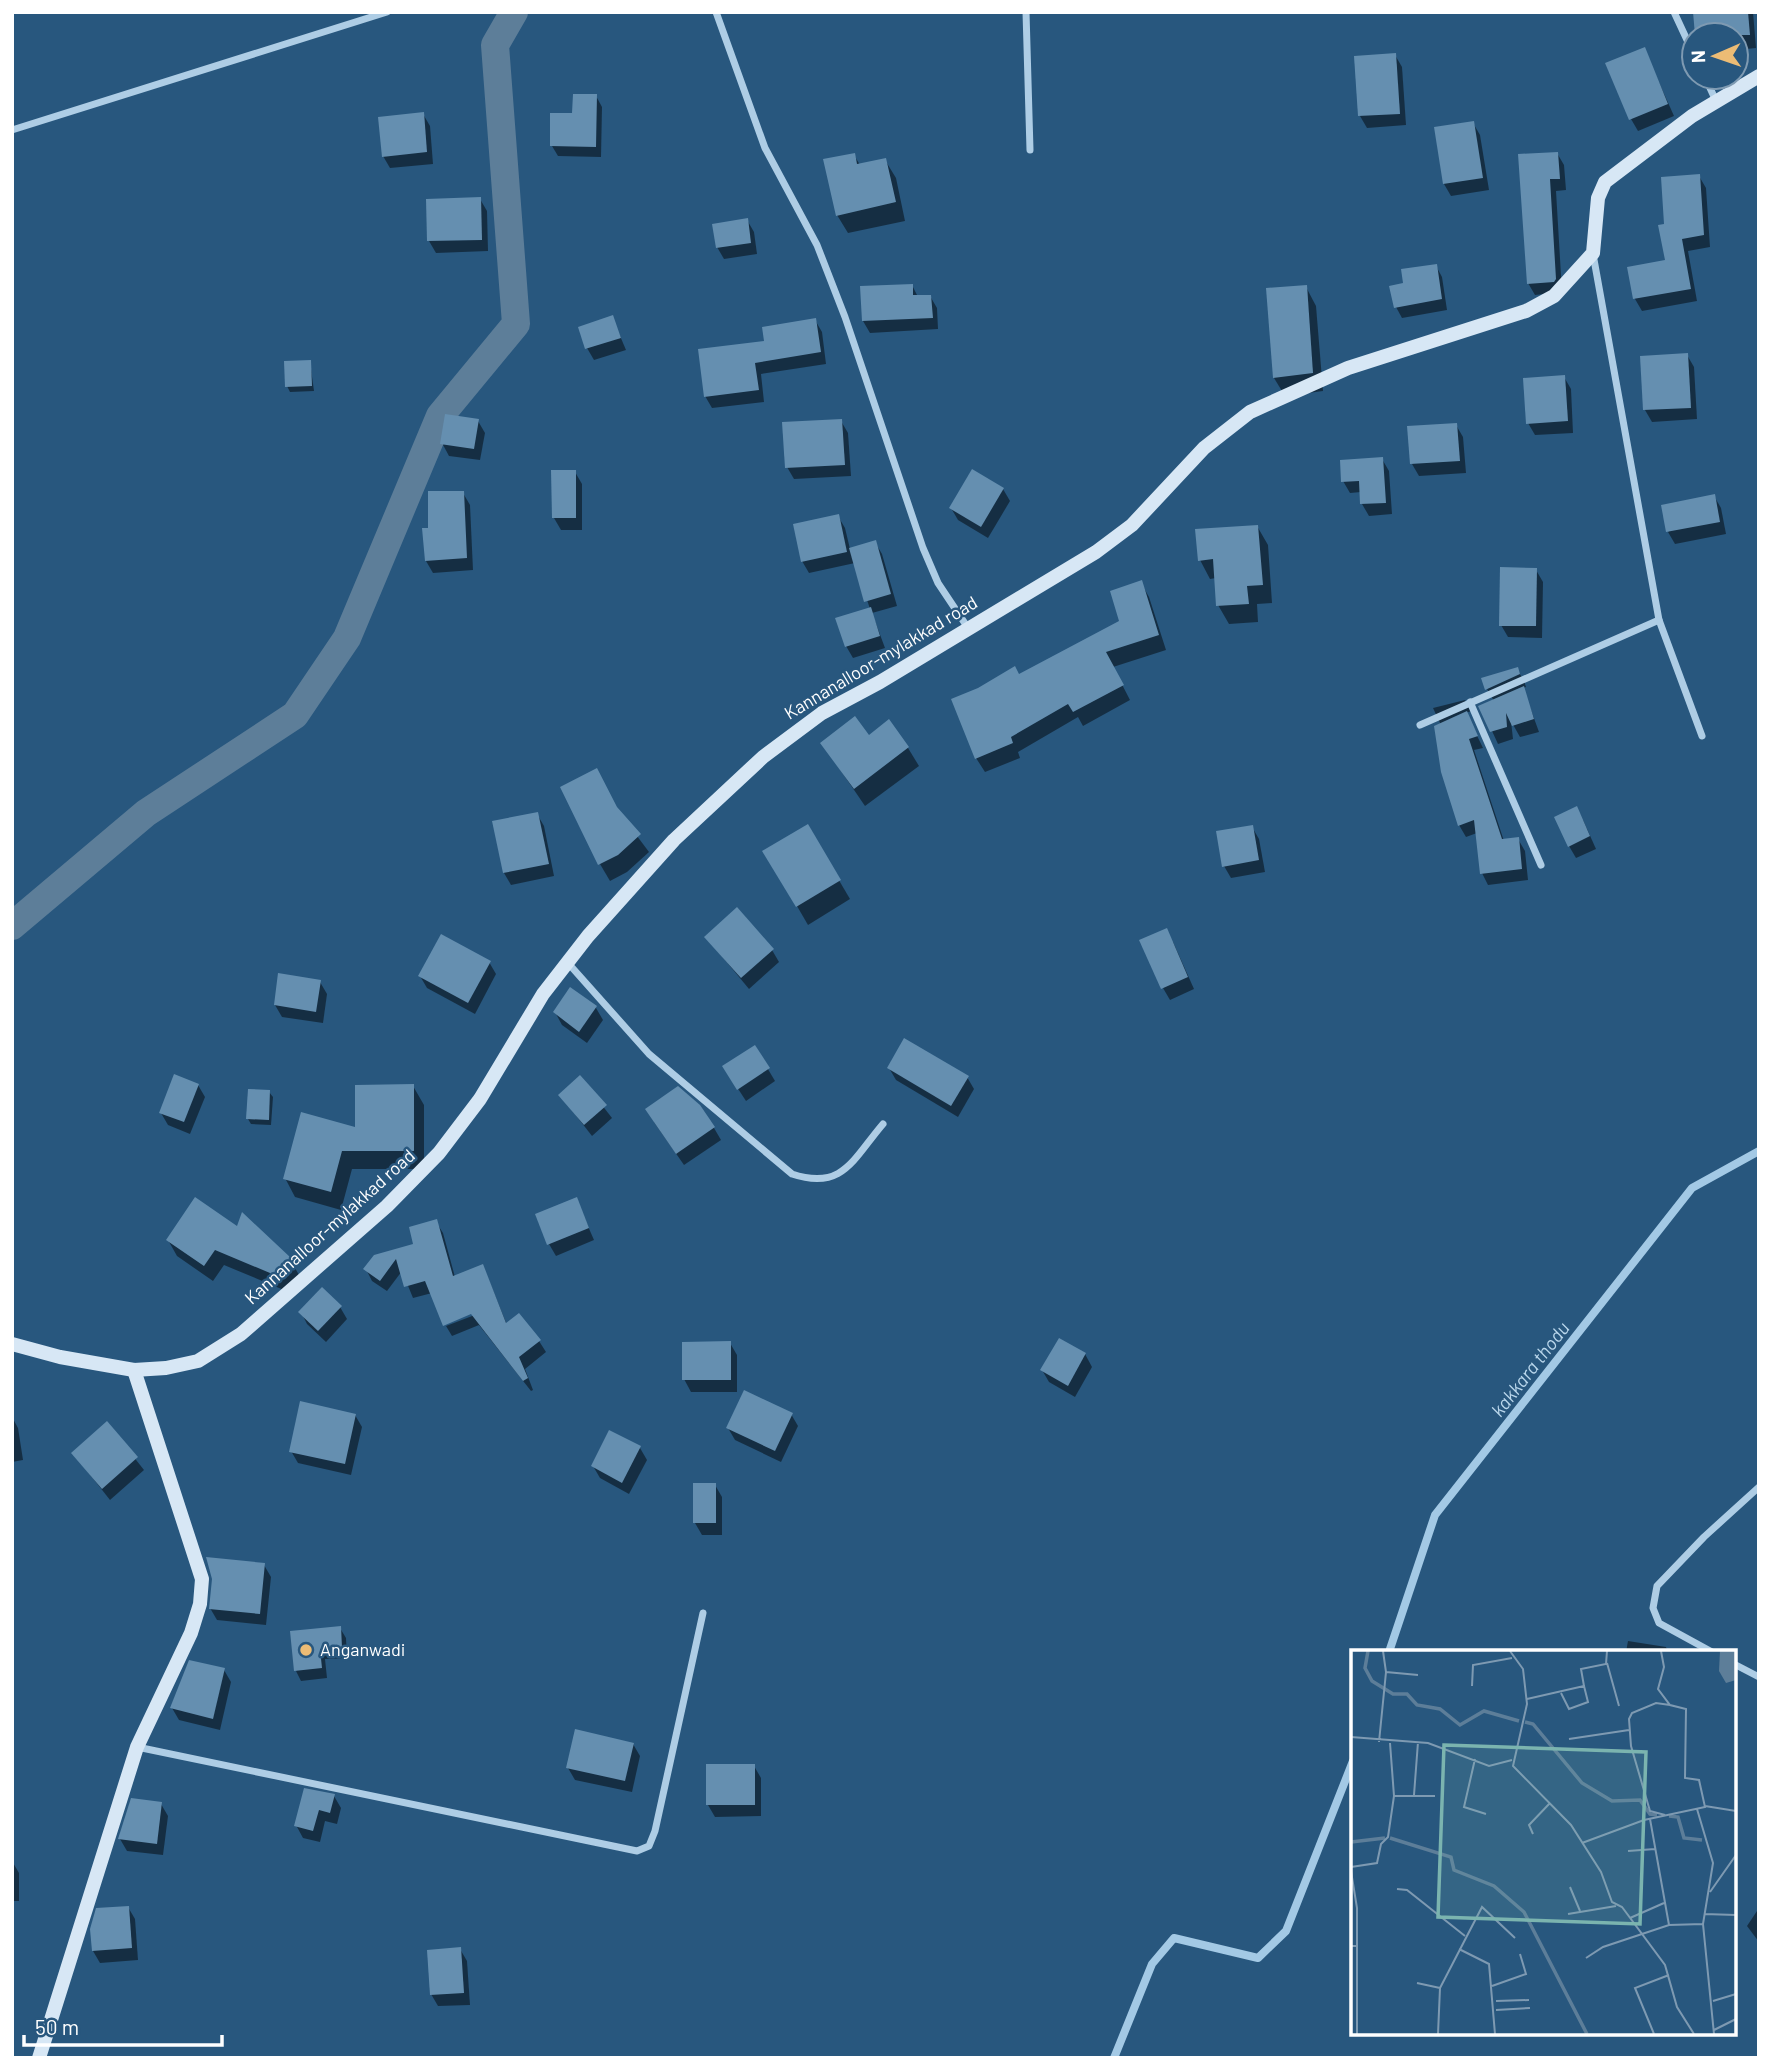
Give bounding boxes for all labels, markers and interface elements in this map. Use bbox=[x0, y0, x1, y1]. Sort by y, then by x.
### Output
north arrow bbox=[1680, 21, 1750, 91]
text: N bbox=[1686, 50, 1709, 63]
street label: Kannanalloor-mylakkad road bbox=[780, 591, 981, 724]
street label: Kannanalloor-mylakkad road bbox=[240, 1144, 419, 1308]
water label: kakkara thodu bbox=[1485, 1317, 1574, 1421]
place label: Anganwadi bbox=[320, 1638, 405, 1660]
marker: Anganwadi bbox=[298, 1642, 314, 1658]
inset map bbox=[1351, 1650, 1736, 2035]
scale bar bbox=[24, 2004, 222, 2048]
text: 50 m bbox=[35, 2014, 79, 2039]

